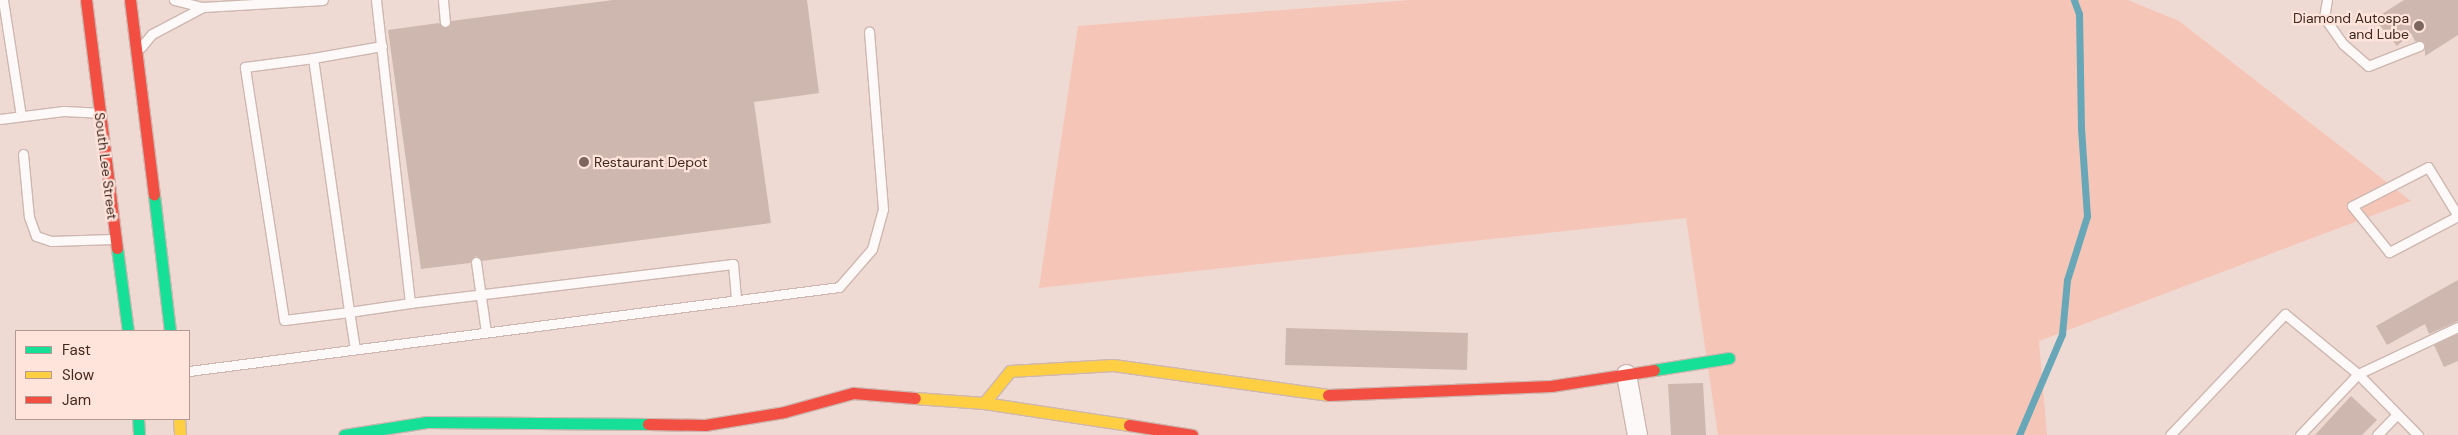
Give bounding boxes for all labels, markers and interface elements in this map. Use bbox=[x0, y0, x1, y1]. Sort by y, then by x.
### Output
place label: Diamond Autospa and Lube bbox=[2293, 10, 2409, 42]
marker: Diamond Autospa and Lube bbox=[2413, 20, 2425, 32]
street label: South Lee Street bbox=[91, 111, 121, 221]
place label: Restaurant Depot bbox=[594, 154, 708, 170]
marker: Restaurant Depot bbox=[578, 156, 590, 168]
legend bbox=[15, 330, 190, 420]
text: Fast bbox=[62, 340, 91, 360]
text: Slow bbox=[62, 365, 94, 385]
text: Jam bbox=[62, 390, 91, 410]

